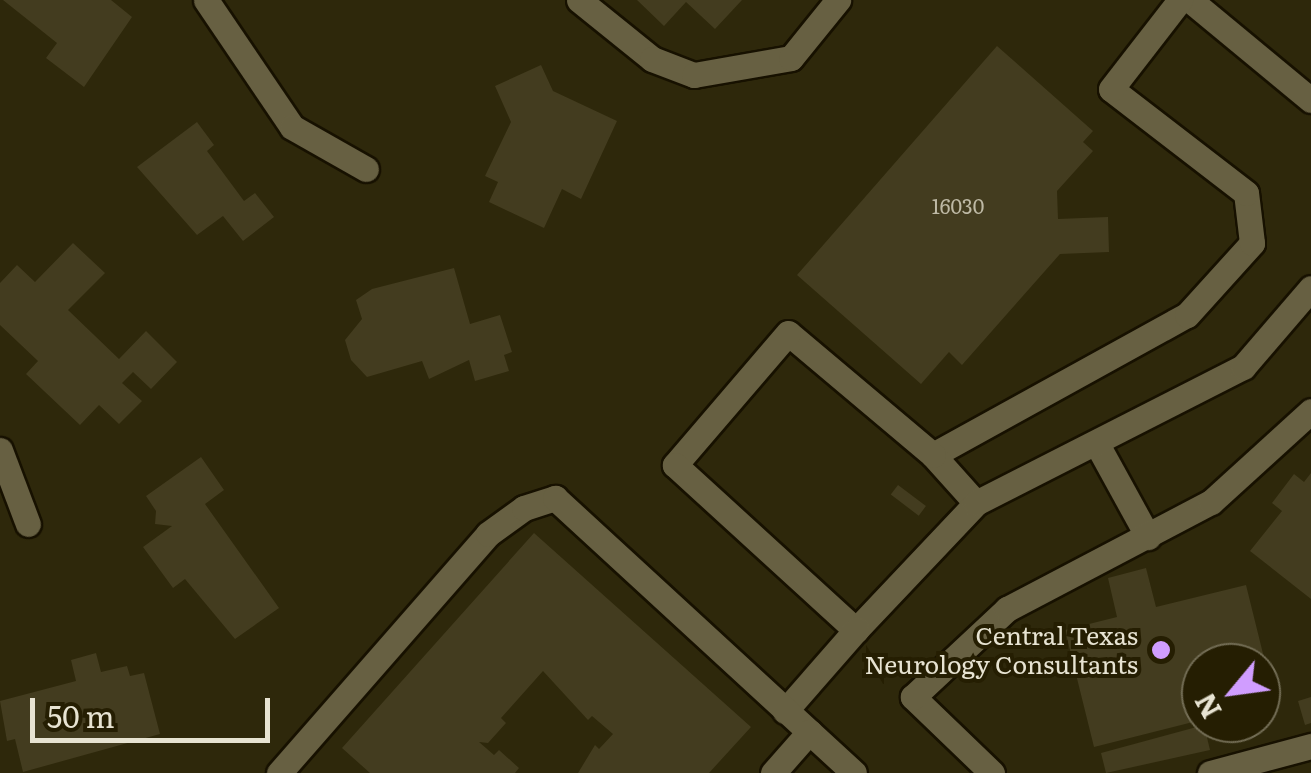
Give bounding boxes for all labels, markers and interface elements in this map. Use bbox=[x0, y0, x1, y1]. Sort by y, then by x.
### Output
house number: 16030 bbox=[932, 193, 984, 217]
place label: Central Texas Neurology Consultants bbox=[865, 621, 1138, 680]
marker: Central Texas Neurology Consultants bbox=[1148, 637, 1174, 663]
north arrow bbox=[1181, 643, 1281, 743]
scale bar bbox=[35, 678, 275, 740]
text: N bbox=[1182, 686, 1231, 727]
text: 50 m bbox=[47, 693, 115, 737]

